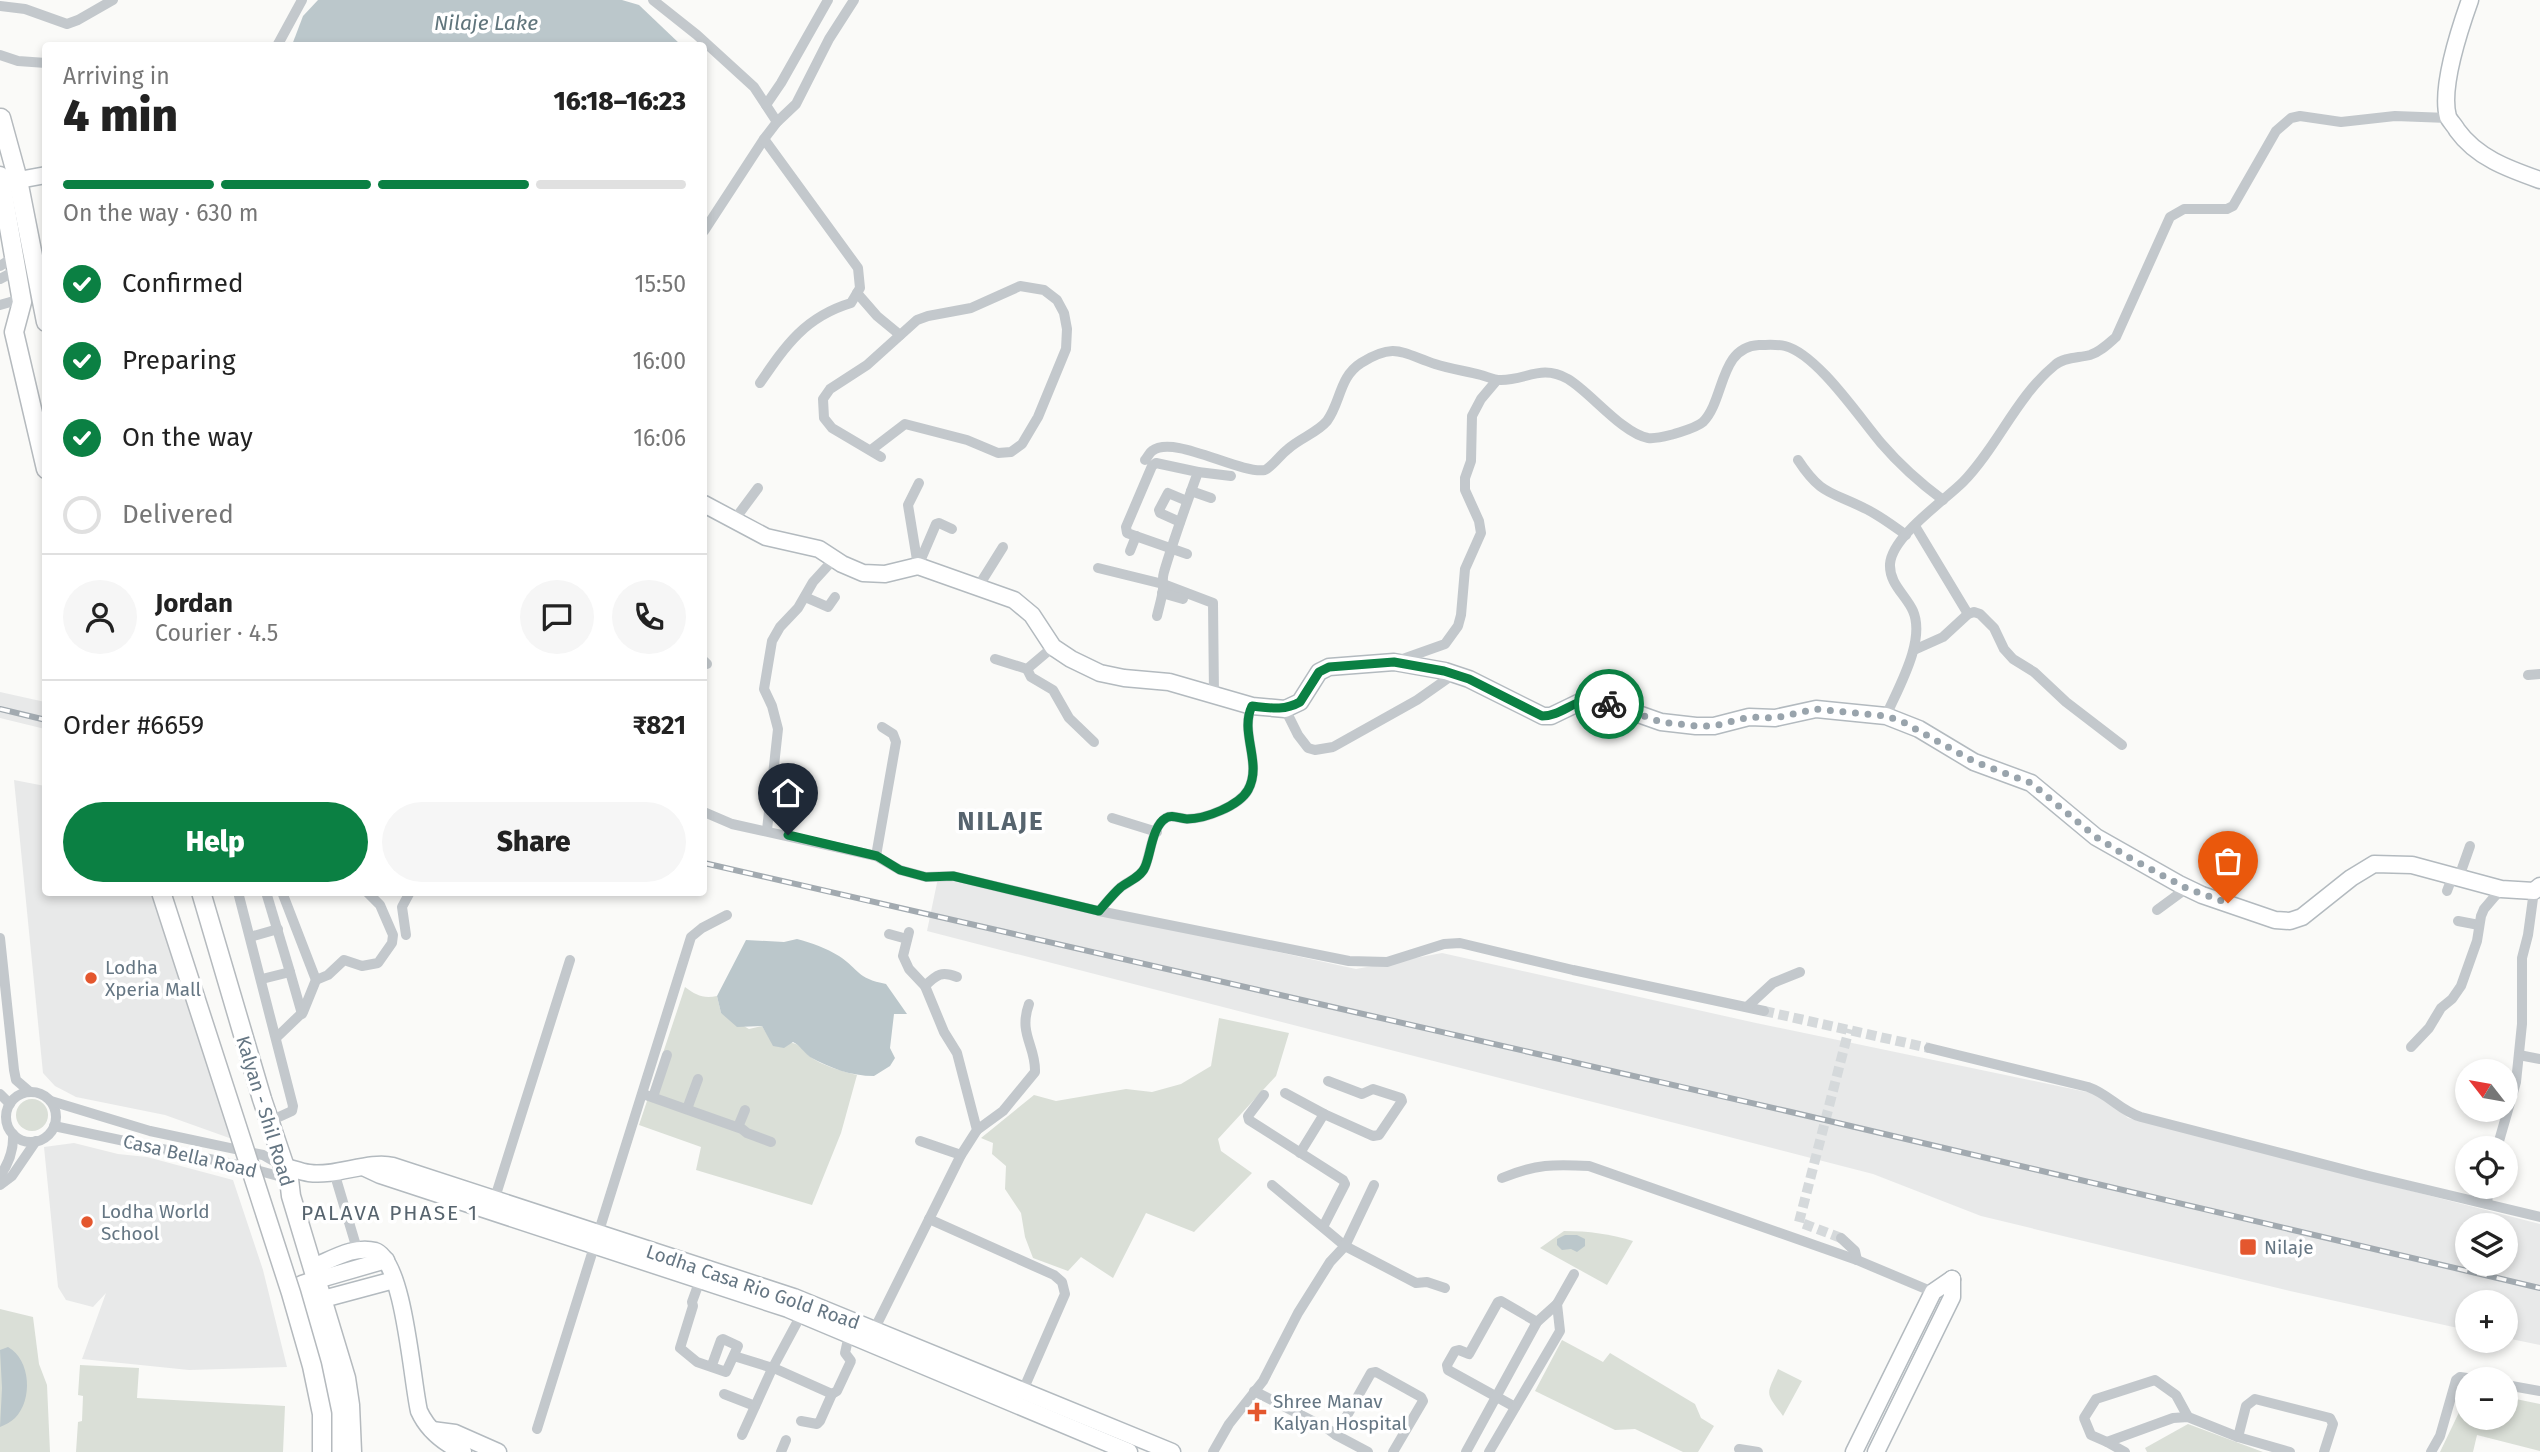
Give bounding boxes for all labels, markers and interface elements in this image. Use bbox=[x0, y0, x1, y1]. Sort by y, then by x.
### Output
water label: Nilaje Lake bbox=[434, 10, 538, 36]
text: Arriving in bbox=[63, 62, 170, 90]
text: 16:18–16:23 bbox=[553, 86, 686, 117]
text: 4 min bbox=[63, 88, 178, 143]
text: On the way · 630 m bbox=[63, 199, 258, 227]
icon: check bbox=[63, 265, 101, 303]
text: Confirmed bbox=[122, 268, 243, 299]
text: 15:50 bbox=[635, 270, 686, 298]
icon: check bbox=[63, 342, 101, 380]
text: Preparing bbox=[122, 345, 235, 376]
text: 16:00 bbox=[633, 347, 686, 375]
icon: check bbox=[63, 419, 101, 457]
text: On the way bbox=[122, 422, 253, 453]
text: 16:06 bbox=[633, 424, 686, 452]
text: Delivered bbox=[122, 499, 234, 530]
button: person bbox=[63, 580, 137, 654]
button: chat bbox=[520, 580, 594, 654]
button: phone bbox=[612, 580, 686, 654]
text: Jordan bbox=[155, 588, 233, 619]
text: Courier · 4.5 bbox=[155, 619, 278, 647]
courier bbox=[1574, 669, 1644, 739]
icon: bike bbox=[1590, 685, 1628, 723]
text: Order #6659 bbox=[63, 710, 204, 741]
text: ₹821 bbox=[632, 710, 686, 741]
pin bbox=[758, 763, 818, 835]
icon: home bbox=[769, 774, 807, 812]
button: Help bbox=[63, 802, 368, 882]
button: Share bbox=[382, 802, 686, 882]
district label: NILAJE bbox=[957, 806, 1045, 837]
pin bbox=[2198, 831, 2258, 903]
icon: bag bbox=[2209, 842, 2247, 880]
place label: Lodha Xperia Mall bbox=[105, 956, 201, 1001]
marker: Lodha Xperia Mall bbox=[83, 970, 99, 986]
street label: Kalyan - Shil Road bbox=[231, 1033, 299, 1189]
north arrow bbox=[2455, 1059, 2518, 1122]
map controls bbox=[2455, 1059, 2518, 1430]
street label: Casa Bella Road bbox=[121, 1129, 259, 1183]
button: locate bbox=[2455, 1136, 2518, 1199]
place label: Lodha World School bbox=[101, 1200, 210, 1245]
district label: PALAVA PHASE 1 bbox=[301, 1200, 479, 1226]
button: layers bbox=[2455, 1213, 2518, 1276]
marker: Lodha World School bbox=[79, 1214, 95, 1230]
place label: Nilaje bbox=[2264, 1236, 2314, 1259]
marker: Nilaje bbox=[2238, 1237, 2258, 1257]
street label: Lodha Casa Rio Gold Road bbox=[643, 1240, 863, 1334]
button: + bbox=[2455, 1290, 2518, 1353]
button: − bbox=[2455, 1367, 2518, 1430]
place label: Shree Manav Kalyan Hospital bbox=[1273, 1390, 1408, 1435]
marker: Shree Manav Kalyan Hospital bbox=[1247, 1402, 1267, 1422]

